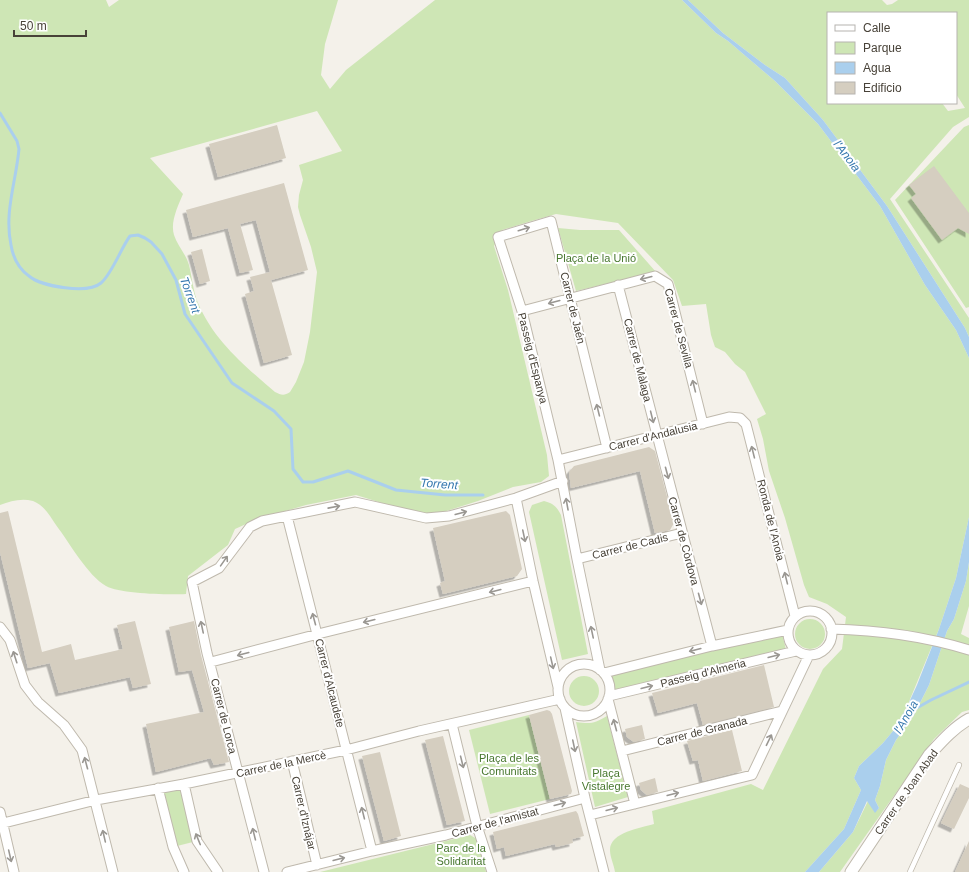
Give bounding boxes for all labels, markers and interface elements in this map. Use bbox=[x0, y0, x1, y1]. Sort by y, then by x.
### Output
scale bar bbox=[14, 12, 86, 38]
legend bbox=[827, 12, 957, 104]
text: 50 m bbox=[20, 19, 47, 33]
text: Calle bbox=[863, 21, 891, 35]
text: Parque bbox=[863, 41, 902, 55]
text: Agua bbox=[863, 61, 891, 75]
text: Edificio bbox=[863, 81, 902, 95]
water label: l'Anoia bbox=[831, 138, 864, 175]
one-way arrow bbox=[518, 225, 531, 232]
park label: Plaça de la Unió bbox=[556, 252, 636, 264]
street label: Carrer de Jaén bbox=[558, 271, 588, 345]
water label: Torrent bbox=[177, 275, 203, 316]
one-way arrow bbox=[639, 275, 652, 282]
street label: Carrer de Sevilla bbox=[663, 287, 696, 370]
one-way arrow bbox=[548, 299, 561, 306]
street label: Passeig d'Espanya bbox=[516, 311, 550, 406]
street label: Carrer de Màlaga bbox=[622, 317, 654, 404]
one-way arrow bbox=[690, 380, 697, 393]
one-way arrow bbox=[594, 404, 602, 417]
one-way arrow bbox=[649, 411, 657, 424]
street label: Carrer d'Andalusia bbox=[608, 419, 699, 453]
one-way arrow bbox=[749, 446, 757, 459]
one-way arrow bbox=[663, 466, 671, 479]
water label: Torrent bbox=[420, 476, 459, 492]
street label: Ronda de l'Anoia bbox=[755, 478, 787, 563]
street label: Carrer de Còrdova bbox=[666, 495, 702, 587]
one-way arrow bbox=[563, 498, 571, 511]
one-way arrow bbox=[327, 502, 340, 510]
one-way arrow bbox=[454, 509, 467, 516]
one-way arrow bbox=[520, 529, 528, 542]
street label: Carrer de Cadis bbox=[591, 531, 670, 561]
one-way arrow bbox=[220, 556, 228, 567]
one-way arrow bbox=[781, 572, 789, 585]
one-way arrow bbox=[489, 587, 502, 595]
one-way arrow bbox=[696, 592, 704, 605]
one-way arrow bbox=[310, 613, 317, 626]
one-way arrow bbox=[363, 618, 376, 626]
one-way arrow bbox=[197, 621, 205, 634]
one-way arrow bbox=[588, 626, 596, 639]
street label: Carrer d'Alcaudete bbox=[313, 637, 347, 729]
one-way arrow bbox=[689, 647, 702, 655]
one-way arrow bbox=[237, 650, 250, 658]
one-way arrow bbox=[11, 651, 19, 663]
one-way arrow bbox=[767, 652, 780, 659]
one-way arrow bbox=[548, 656, 556, 669]
street label: Passeig d'Almeria bbox=[659, 656, 748, 689]
street label: Carrer de Lorca bbox=[209, 677, 239, 756]
one-way arrow bbox=[640, 682, 653, 690]
water label: l'Anoia bbox=[891, 698, 921, 736]
street label: Carrer de Granada bbox=[656, 714, 749, 748]
one-way arrow bbox=[611, 719, 618, 732]
one-way arrow bbox=[766, 734, 773, 746]
one-way arrow bbox=[570, 739, 578, 752]
street label: Carrer de Joan Abad bbox=[872, 747, 940, 837]
street label: Carrer de la Mercè bbox=[235, 749, 327, 779]
park label: Plaça de les Comunitats bbox=[479, 752, 539, 777]
one-way arrow bbox=[458, 755, 466, 768]
one-way arrow bbox=[82, 756, 89, 769]
park label: Plaça Vistalegre bbox=[582, 767, 630, 792]
street label: Carrer d'Iznájar bbox=[290, 775, 318, 851]
one-way arrow bbox=[666, 790, 679, 798]
one-way arrow bbox=[553, 800, 566, 807]
street label: Carrer de l'amistat bbox=[450, 805, 540, 839]
one-way arrow bbox=[606, 805, 619, 813]
one-way arrow bbox=[358, 807, 366, 820]
one-way arrow bbox=[250, 828, 258, 841]
one-way arrow bbox=[100, 830, 108, 843]
one-way arrow bbox=[193, 833, 201, 845]
park label: Parc de la Solidaritat bbox=[436, 842, 487, 867]
one-way arrow bbox=[6, 849, 14, 862]
one-way arrow bbox=[332, 855, 345, 862]

